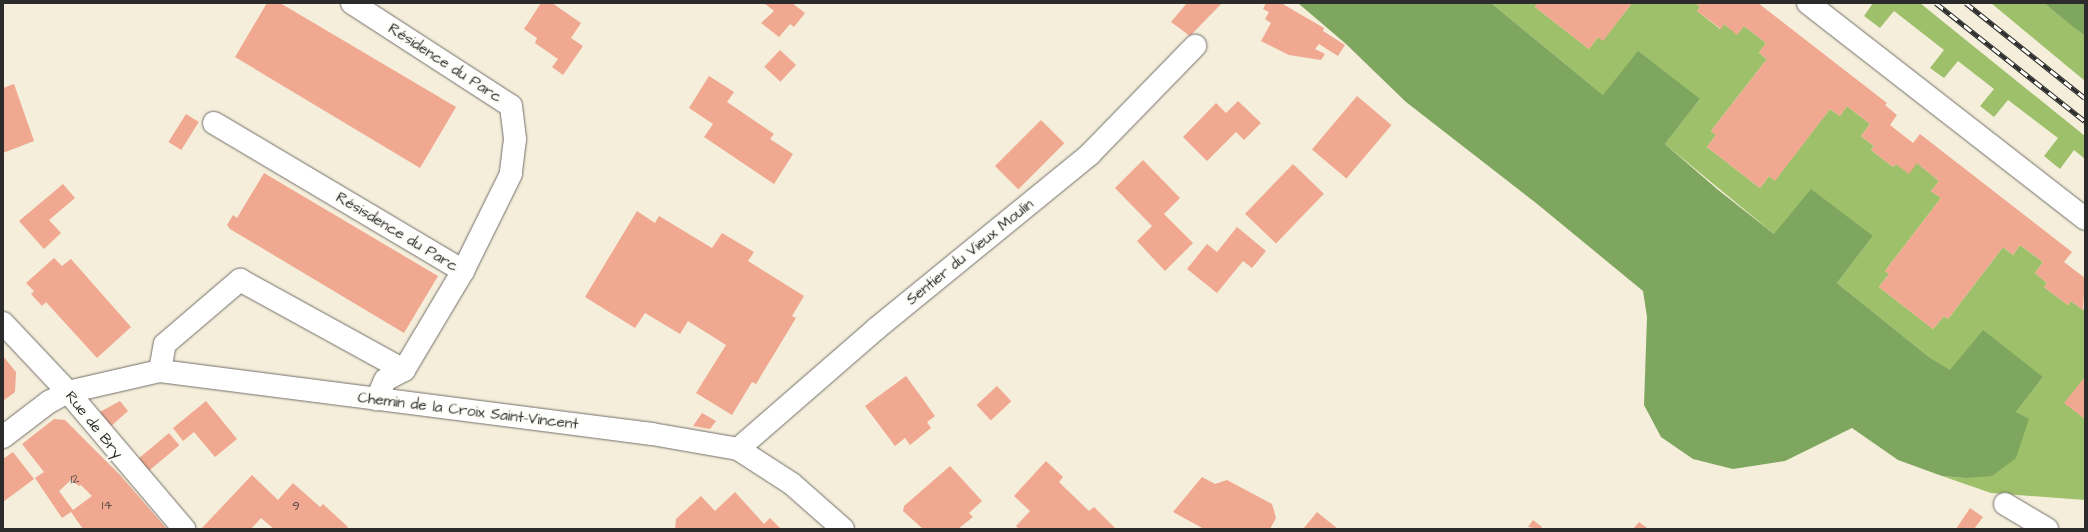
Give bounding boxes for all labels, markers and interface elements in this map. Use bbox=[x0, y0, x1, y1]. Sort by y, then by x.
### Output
street label: Résidence du Parc bbox=[385, 20, 505, 106]
street label: Résisdence du Parc bbox=[333, 188, 461, 276]
street label: Sentier du Vieux Moulin bbox=[903, 195, 1037, 309]
street label: Rue de Bry bbox=[61, 388, 127, 462]
street label: Chemin de la Croix Saint-Vincent bbox=[357, 389, 579, 433]
house number: 12 bbox=[70, 471, 80, 487]
house number: 14 bbox=[102, 497, 112, 513]
house number: 9 bbox=[292, 498, 300, 514]

